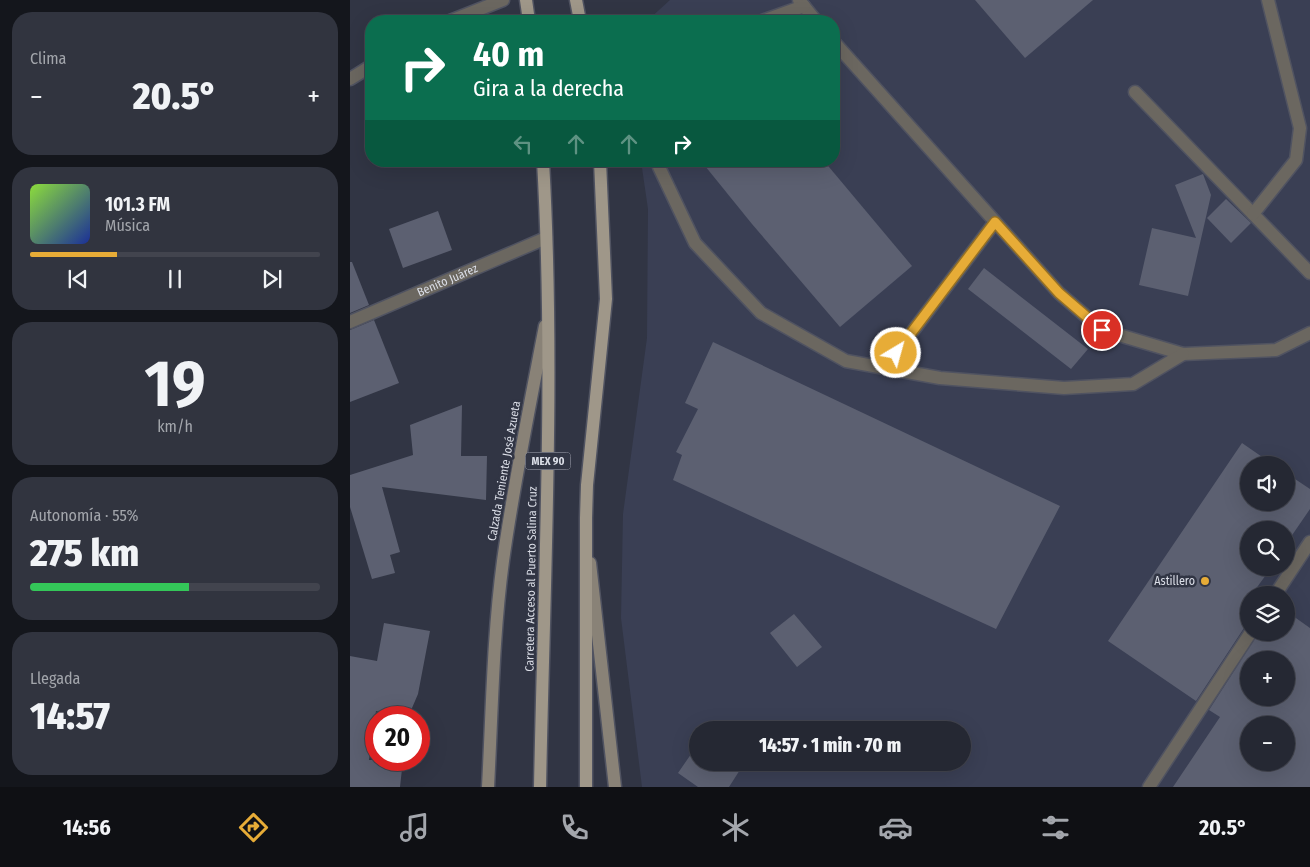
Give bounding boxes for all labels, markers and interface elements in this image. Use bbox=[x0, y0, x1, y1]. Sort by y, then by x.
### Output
text: 40 m bbox=[473, 33, 544, 75]
icon: right bbox=[390, 35, 455, 100]
text: Clima bbox=[30, 49, 66, 68]
text: 20.5° bbox=[133, 73, 217, 119]
text: Gira a la derecha bbox=[473, 75, 624, 102]
text: − bbox=[30, 80, 43, 113]
text: + bbox=[307, 80, 320, 113]
icon: left bbox=[509, 130, 537, 158]
icon: ahead bbox=[562, 130, 590, 158]
icon: ahead bbox=[615, 130, 643, 158]
icon: right bbox=[668, 130, 696, 158]
text: 101.3 FM bbox=[105, 193, 170, 216]
text: Música bbox=[105, 216, 150, 235]
street label: Benito Juárez bbox=[415, 261, 480, 299]
icon: previous bbox=[64, 265, 92, 293]
icon: pause bbox=[161, 265, 189, 293]
icon: next bbox=[258, 265, 286, 293]
pin bbox=[1081, 309, 1123, 351]
icon: arrive bbox=[1088, 316, 1116, 344]
position arrow bbox=[869, 326, 921, 378]
text: 19 bbox=[144, 345, 206, 423]
street label: Calzada Teniente José Azueta bbox=[485, 400, 523, 542]
text: km/h bbox=[157, 417, 193, 436]
road number: MEX 90 bbox=[526, 452, 570, 470]
map controls bbox=[1240, 456, 1295, 771]
button: sound bbox=[1240, 456, 1295, 511]
street label: Carretera Acceso al Puerto Salina Cruz bbox=[522, 486, 540, 672]
text: Autonomía · 55% bbox=[30, 506, 138, 525]
button: search bbox=[1240, 521, 1295, 576]
text: 275 km bbox=[30, 530, 139, 576]
place label: Astillero bbox=[1154, 574, 1195, 588]
marker: Astillero bbox=[1199, 575, 1211, 587]
button: layers bbox=[1240, 586, 1295, 641]
button: + bbox=[1240, 651, 1295, 706]
text: Llegada bbox=[30, 669, 80, 688]
text: 14:57 bbox=[30, 693, 110, 739]
speed limit sign: 20 bbox=[365, 706, 430, 771]
button: − bbox=[1240, 716, 1295, 771]
text: 14:57 · 1 min · 70 m bbox=[759, 734, 901, 757]
icon: directions bbox=[236, 810, 271, 845]
icon: music bbox=[397, 810, 432, 845]
icon: phone bbox=[557, 810, 592, 845]
icon: climate bbox=[718, 810, 753, 845]
icon: car bbox=[878, 810, 913, 845]
icon: filters bbox=[1038, 810, 1073, 845]
text: 14:56 bbox=[63, 814, 111, 841]
text: 20.5° bbox=[1199, 814, 1247, 841]

